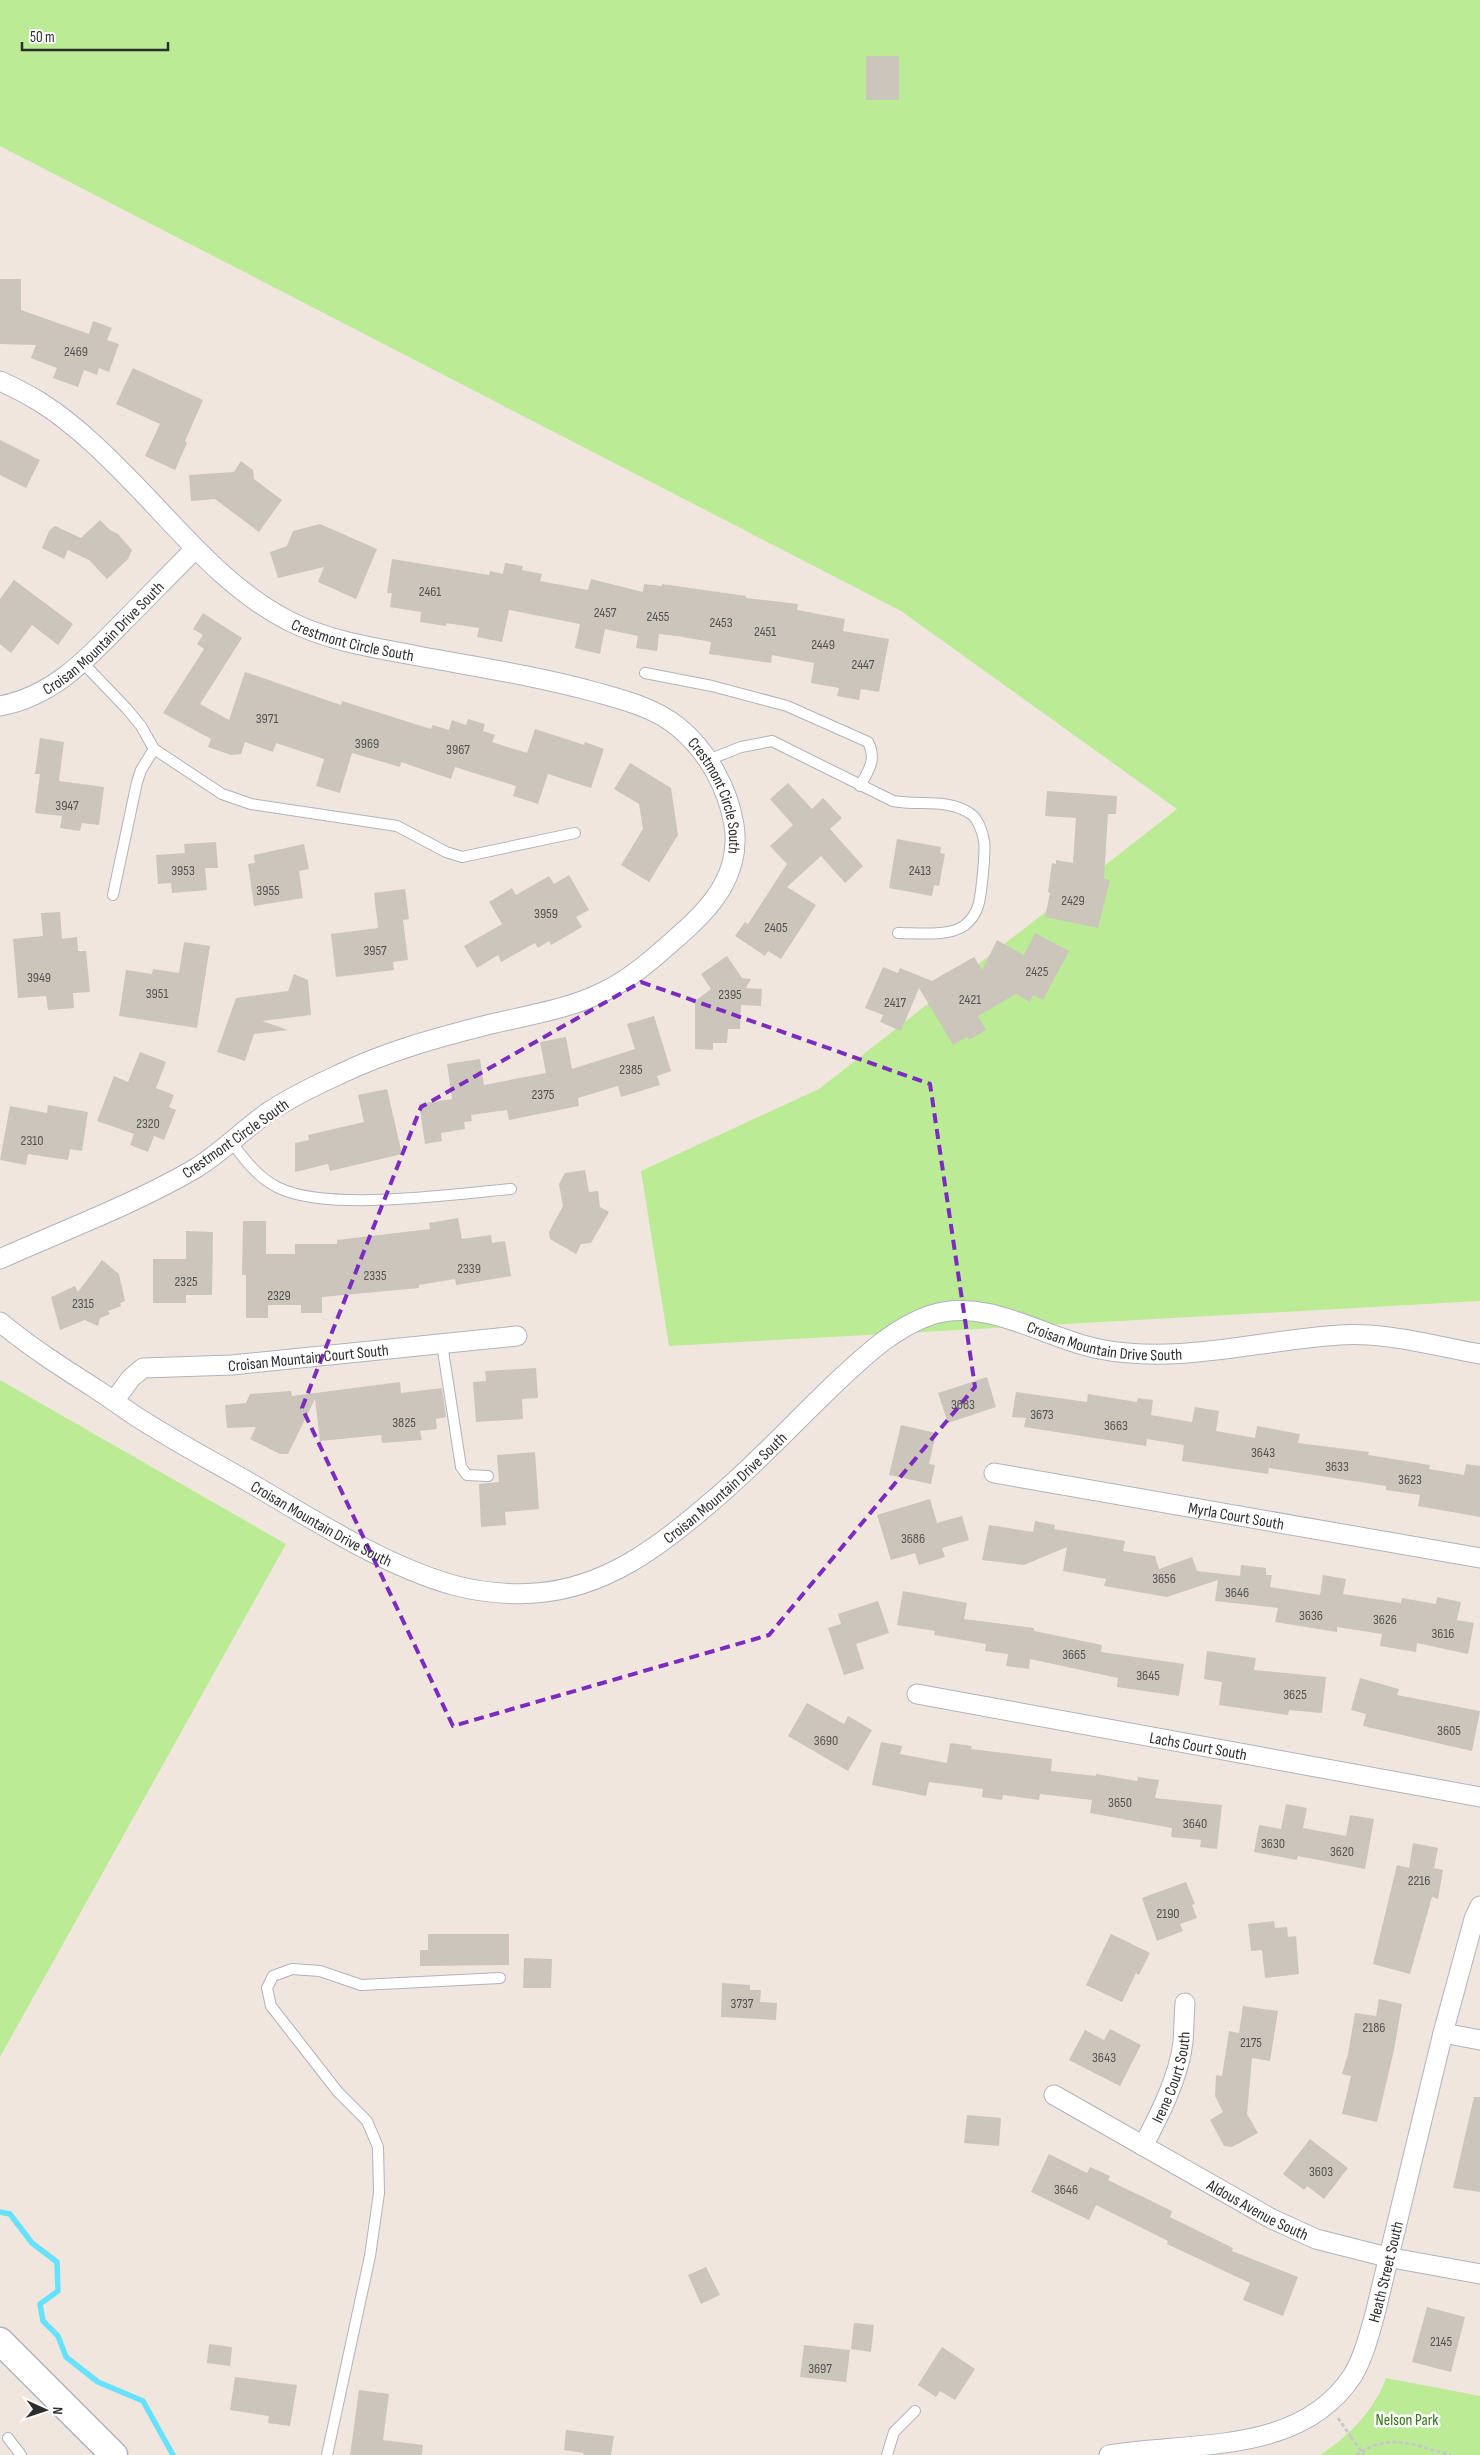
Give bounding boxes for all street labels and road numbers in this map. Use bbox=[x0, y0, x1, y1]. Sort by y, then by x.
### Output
street label: Croisan Mountain Drive South bbox=[40, 578, 169, 700]
street label: Crestmont Circle South bbox=[288, 616, 415, 666]
street label: Crestmont Circle South bbox=[683, 734, 743, 855]
street label: Crestmont Circle South bbox=[179, 1095, 293, 1183]
street label: Croisan Mountain Drive South bbox=[1024, 1318, 1183, 1365]
street label: Croisan Mountain Court South bbox=[228, 1341, 390, 1376]
street label: Croisan Mountain Drive South bbox=[660, 1429, 791, 1548]
street label: Croisan Mountain Drive South bbox=[247, 1477, 395, 1572]
street label: Myrla Court South bbox=[1187, 1499, 1286, 1535]
street label: Lachs Court South bbox=[1148, 1729, 1248, 1765]
street label: Irene Court South bbox=[1148, 2031, 1195, 2126]
street label: Aldous Avenue South bbox=[1202, 2176, 1311, 2245]
street label: Heath Street South bbox=[1365, 2220, 1408, 2325]

